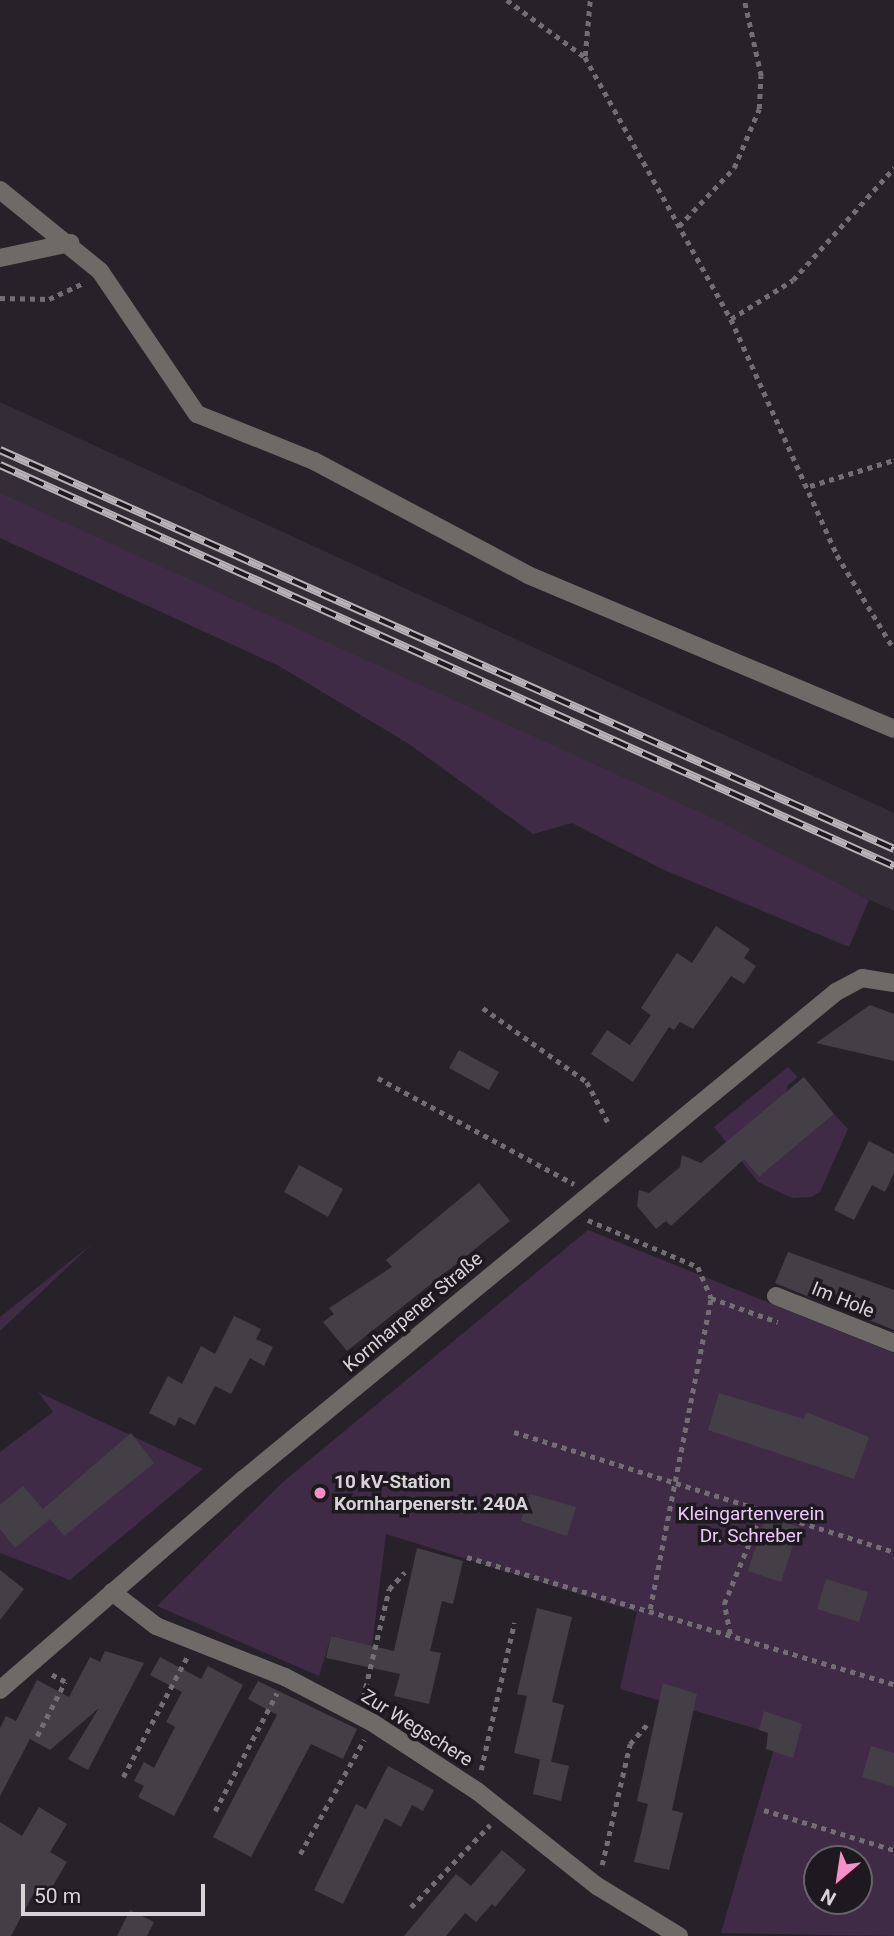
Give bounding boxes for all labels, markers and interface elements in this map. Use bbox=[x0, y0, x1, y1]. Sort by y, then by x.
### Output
street label: Kornharpener Straße bbox=[339, 1247, 487, 1377]
street label: Im Hole bbox=[808, 1277, 878, 1323]
place label: 10 kV-Station Kornharpenerstr. 240A bbox=[334, 1471, 528, 1515]
marker: 10 kV-Station Kornharpenerstr. 240A bbox=[312, 1485, 328, 1501]
park label: Kleingartenverein Dr. Schreber bbox=[677, 1503, 825, 1547]
street label: Zur Wegschere bbox=[357, 1685, 477, 1771]
north arrow bbox=[803, 1845, 873, 1915]
scale bar bbox=[24, 1870, 208, 1914]
text: 50 m bbox=[34, 1884, 81, 1908]
text: N bbox=[817, 1884, 840, 1910]

